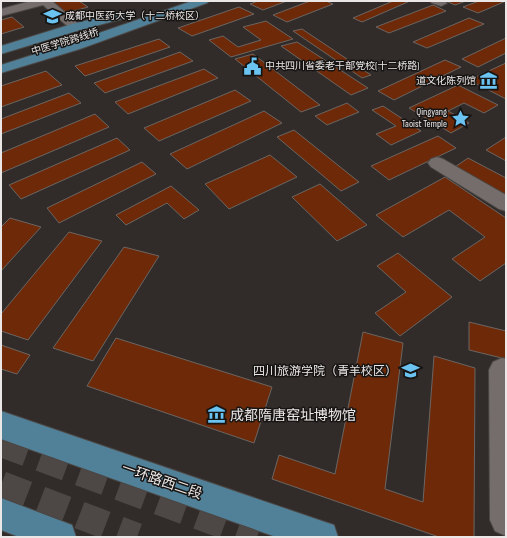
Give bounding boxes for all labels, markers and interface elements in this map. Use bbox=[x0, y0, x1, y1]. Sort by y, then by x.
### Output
school or university icon: 成都中医药大学（十二桥校区） bbox=[42, 6, 62, 26]
place label: 成都中医药大学（十二桥校区） bbox=[65, 10, 205, 22]
street label: 中医学院跨线桥 bbox=[30, 26, 100, 58]
public building icon: 中共四川省委老干部党校(十二桥路) bbox=[242, 56, 262, 76]
place label: 中共四川省委老干部党校(十二桥路) bbox=[265, 60, 419, 72]
museum icon: 道文化陈列馆 bbox=[479, 71, 499, 91]
place label: 道文化陈列馆 bbox=[416, 75, 476, 87]
place label: Qingyang Taoist Temple bbox=[402, 106, 447, 130]
place icon: Qingyang Taoist Temple bbox=[450, 108, 470, 128]
school or university icon: 四川旅游学院（青羊校区） bbox=[400, 361, 420, 381]
place label: 四川旅游学院（青羊校区） bbox=[253, 364, 397, 379]
museum icon: 成都隋唐窑址博物馆 bbox=[207, 405, 227, 425]
place label: 成都隋唐窑址博物馆 bbox=[230, 407, 356, 424]
street label: 一环路西二段 bbox=[120, 459, 204, 503]

